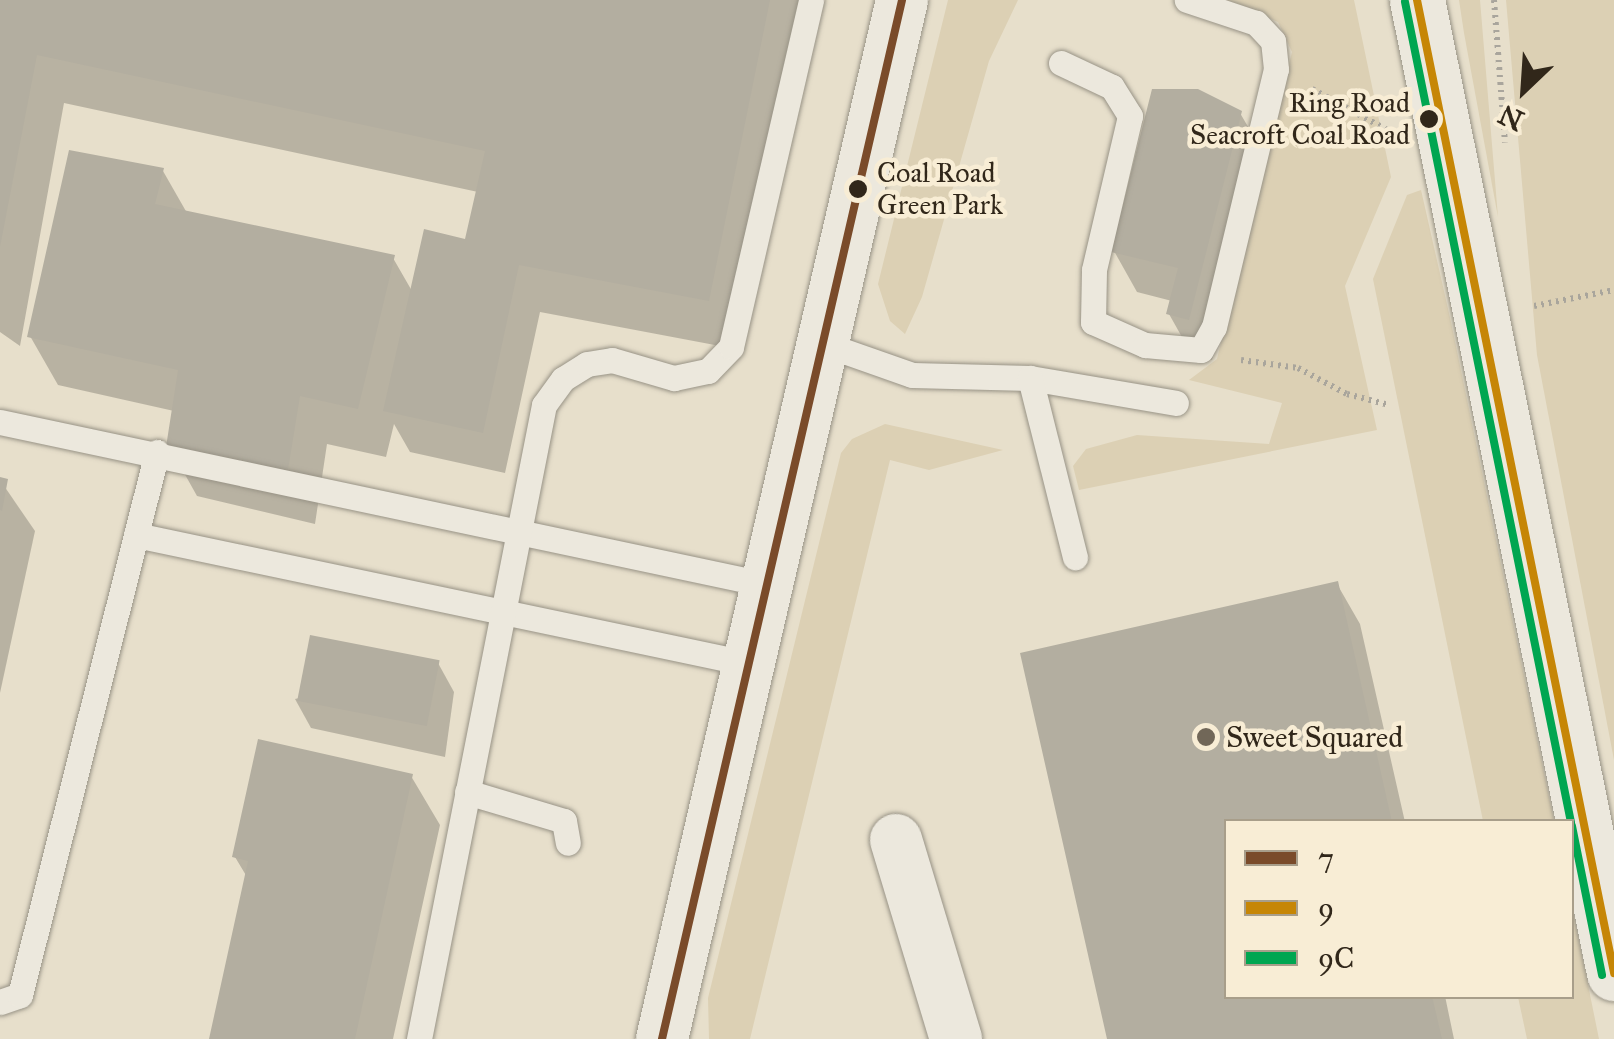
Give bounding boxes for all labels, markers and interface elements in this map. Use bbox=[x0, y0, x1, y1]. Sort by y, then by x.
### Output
north arrow bbox=[1474, 40, 1574, 140]
place label: Ring Road Seacroft Coal Road bbox=[1190, 86, 1410, 152]
text: N bbox=[1493, 97, 1529, 139]
marker: Ring Road Seacroft Coal Road bbox=[1419, 109, 1439, 129]
place label: Coal Road Green Park bbox=[877, 156, 1003, 222]
marker: Coal Road Green Park bbox=[848, 179, 868, 199]
place label: Sweet Squared bbox=[1226, 719, 1403, 755]
marker: Sweet Squared bbox=[1195, 726, 1217, 748]
legend bbox=[1224, 819, 1574, 999]
text: 7 bbox=[1318, 840, 1334, 876]
text: 9 bbox=[1318, 890, 1334, 926]
text: 9C bbox=[1318, 940, 1355, 976]

